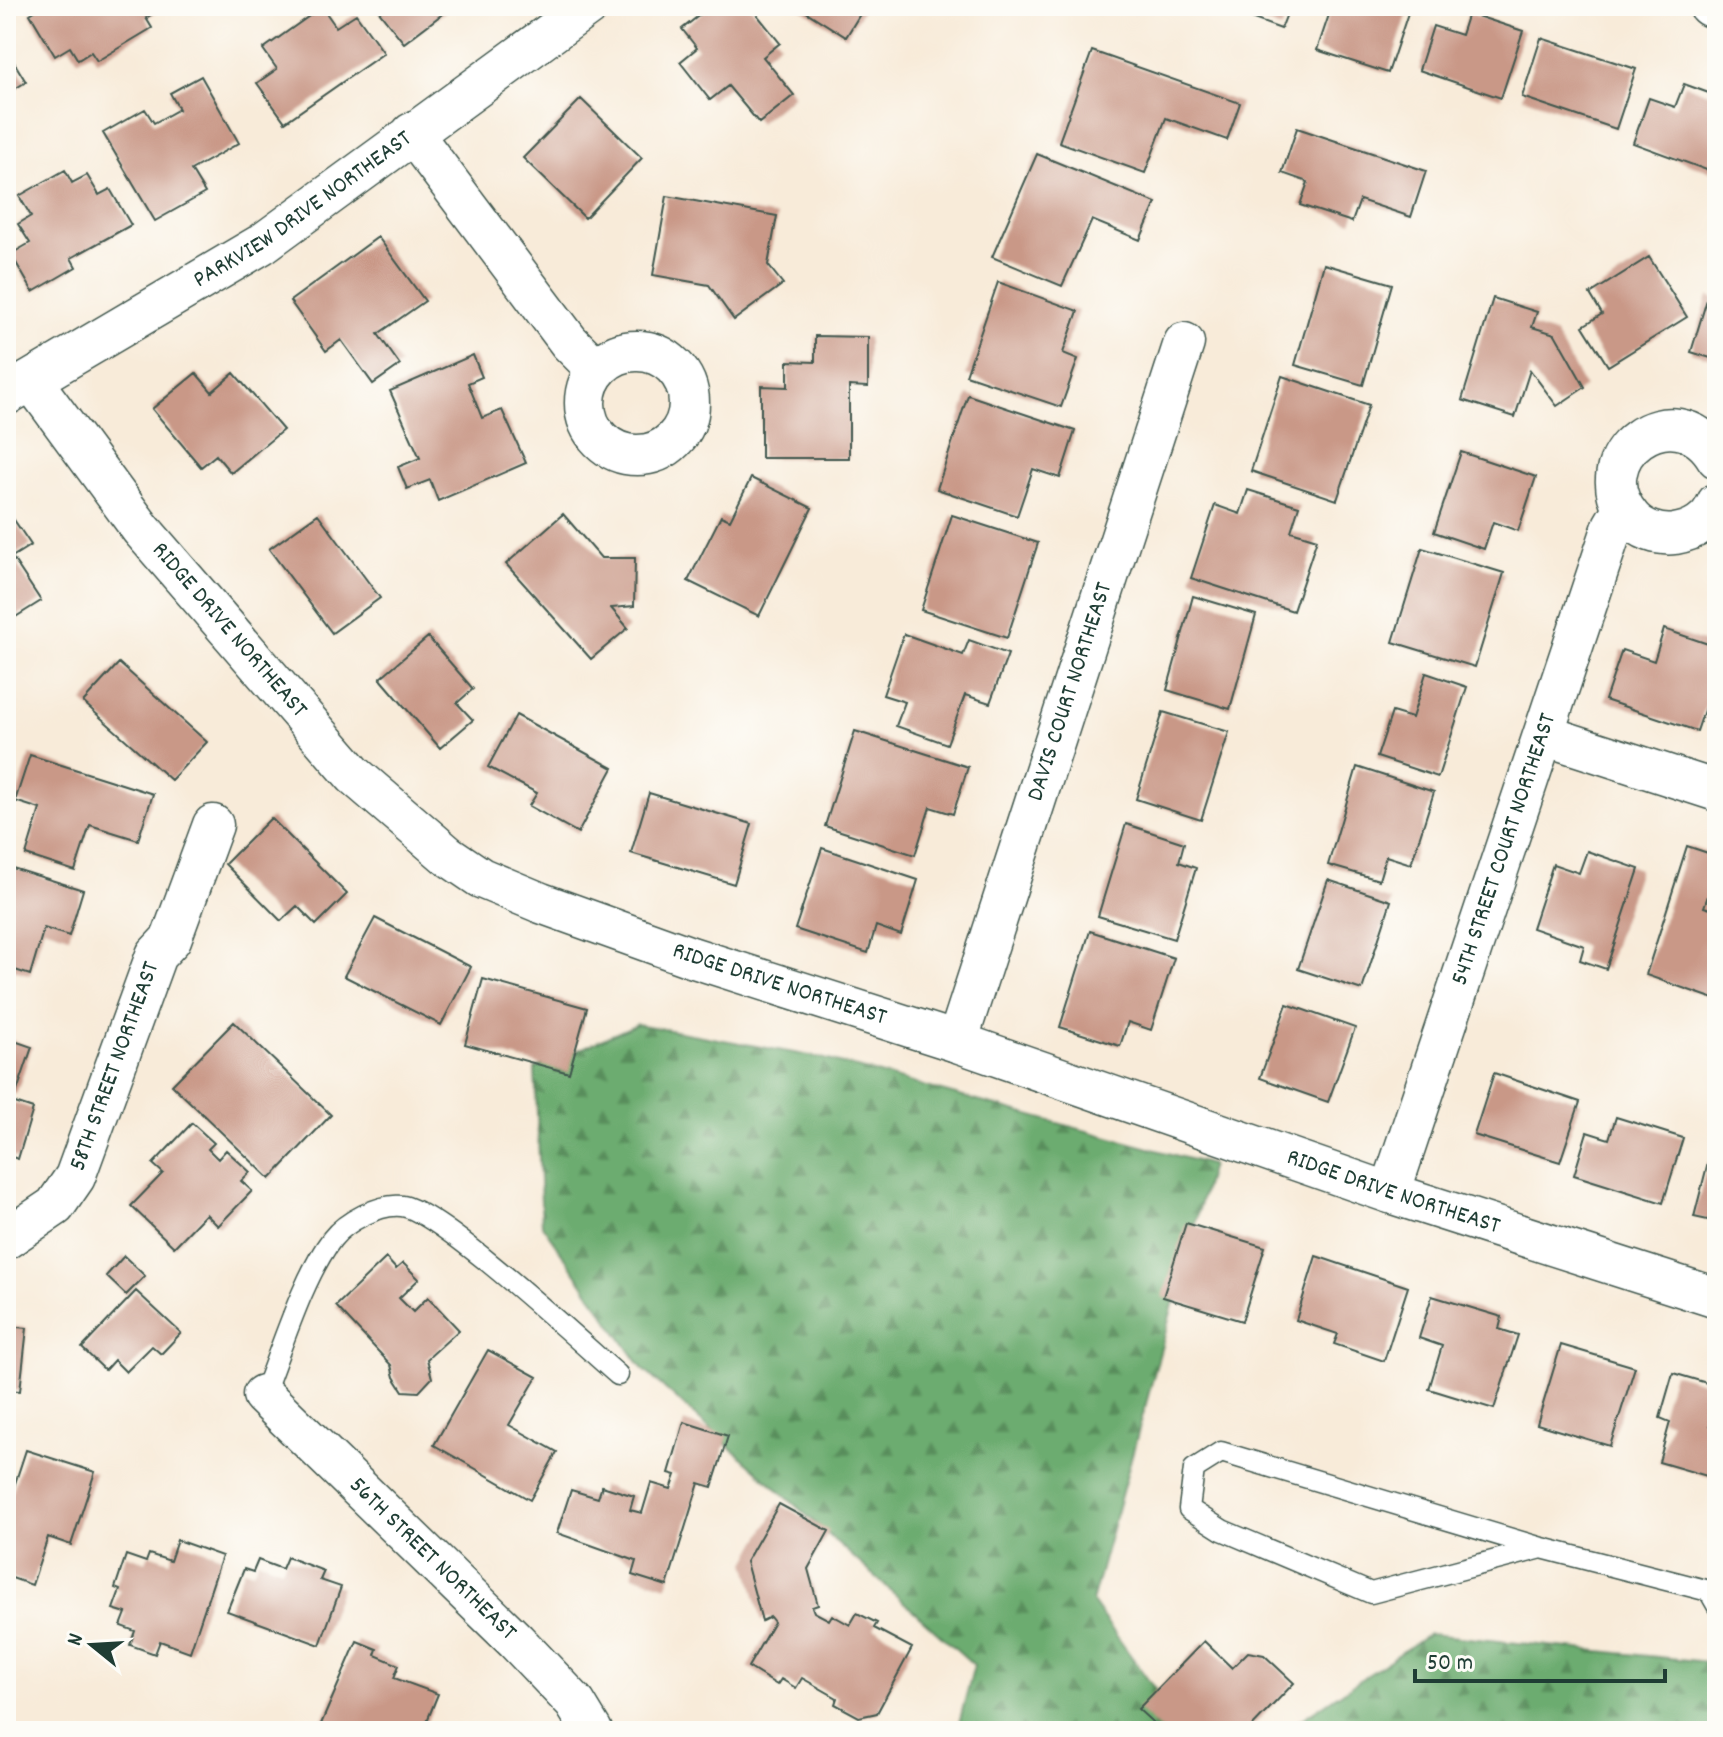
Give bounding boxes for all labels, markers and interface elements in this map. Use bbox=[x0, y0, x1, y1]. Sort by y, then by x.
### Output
street label: PARKVIEW DRIVE NORTHEAST bbox=[187, 123, 420, 298]
street label: RIDGE DRIVE NORTHEAST bbox=[143, 535, 315, 726]
street label: DAVIS COURT NORTHEAST bbox=[1019, 578, 1122, 806]
street label: 54TH STREET COURT NORTHEAST bbox=[1444, 709, 1566, 990]
street label: RIDGE DRIVE NORTHEAST bbox=[667, 935, 891, 1035]
street label: 58TH STREET NORTHEAST bbox=[62, 957, 169, 1176]
street label: RIDGE DRIVE NORTHEAST bbox=[1282, 1141, 1504, 1244]
street label: 56TH STREET NORTHEAST bbox=[341, 1470, 524, 1650]
north arrow bbox=[52, 1605, 132, 1685]
text: N bbox=[60, 1630, 93, 1650]
scale bar bbox=[1415, 1633, 1665, 1683]
text: 50 m bbox=[1427, 1647, 1473, 1681]

